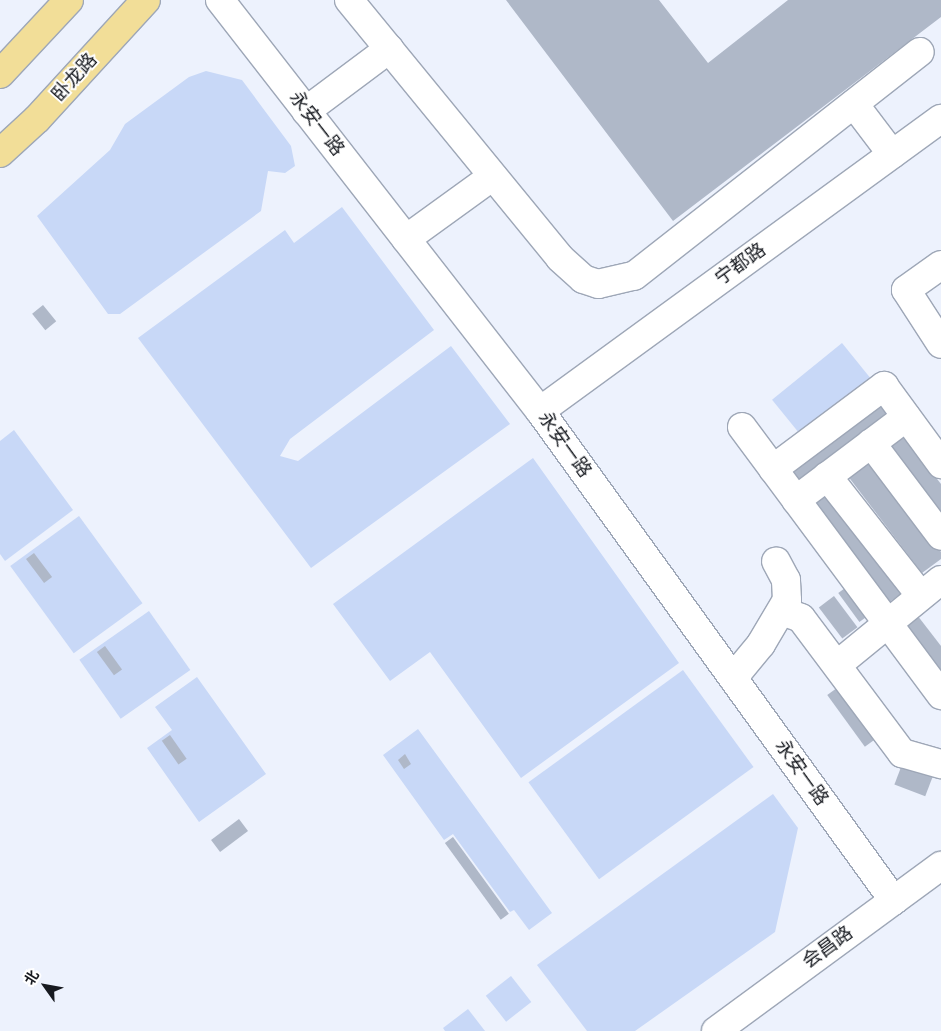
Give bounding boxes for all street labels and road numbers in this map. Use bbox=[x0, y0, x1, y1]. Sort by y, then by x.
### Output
street label: 卧龙路 bbox=[47, 49, 103, 107]
street label: 永安一路 bbox=[284, 87, 348, 161]
street label: 宁都路 bbox=[711, 239, 771, 291]
street label: 永安一路 bbox=[532, 408, 596, 482]
street label: 永安一路 bbox=[769, 736, 833, 810]
street label: 会昌路 bbox=[798, 922, 858, 974]

